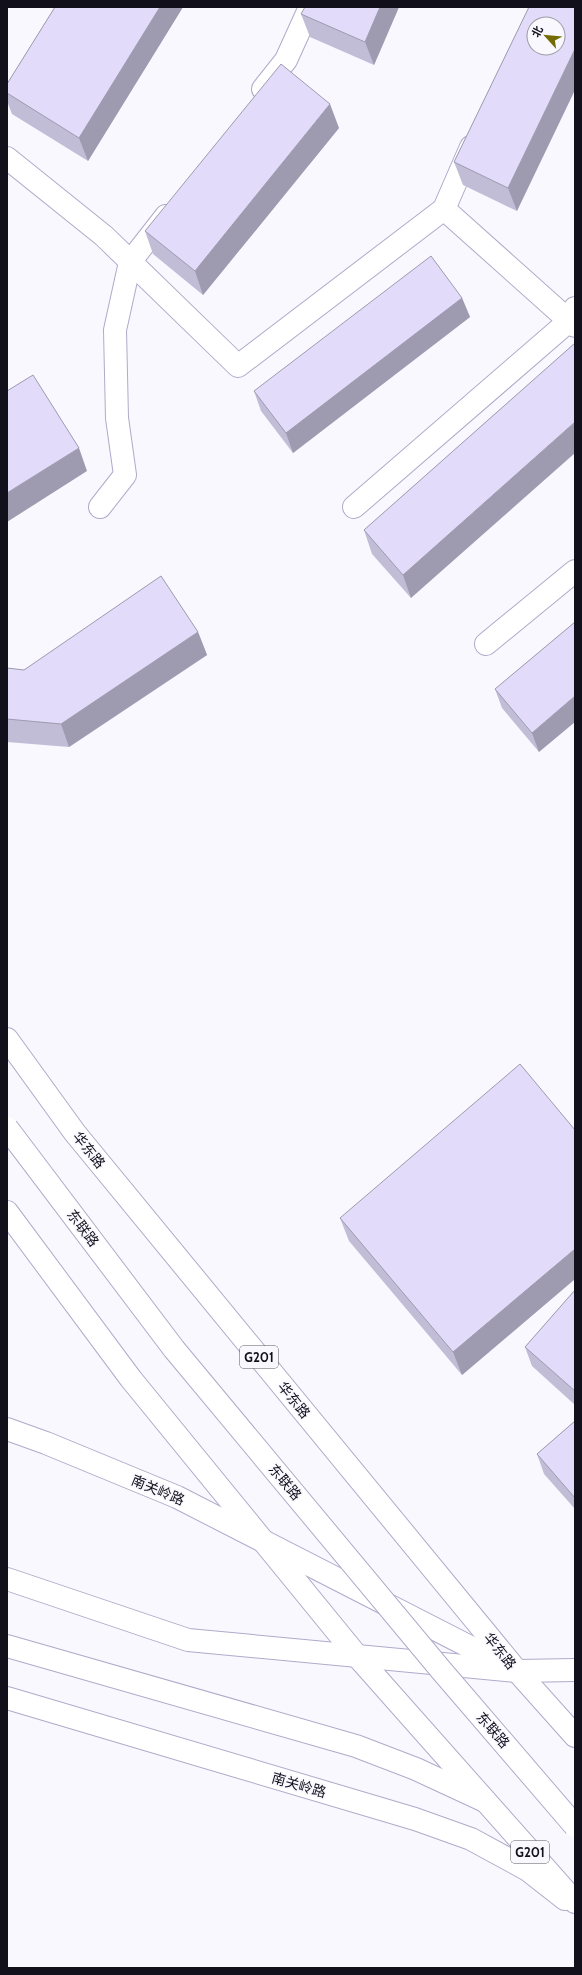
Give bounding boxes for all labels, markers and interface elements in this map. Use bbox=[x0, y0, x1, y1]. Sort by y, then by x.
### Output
north arrow bbox=[526, 16, 566, 56]
text: 北 bbox=[528, 23, 546, 40]
street label: 华东路 bbox=[69, 1128, 109, 1172]
street label: 东联路 bbox=[63, 1206, 103, 1250]
road number: G201 bbox=[240, 1346, 278, 1368]
street label: 华东路 bbox=[274, 1378, 314, 1422]
street label: 东联路 bbox=[265, 1460, 305, 1504]
street label: 南关岭路 bbox=[129, 1471, 187, 1509]
street label: 华东路 bbox=[480, 1629, 520, 1673]
street label: 东联路 bbox=[472, 1708, 514, 1752]
street label: 南关岭路 bbox=[270, 1769, 328, 1801]
road number: G201 bbox=[511, 1841, 549, 1863]

